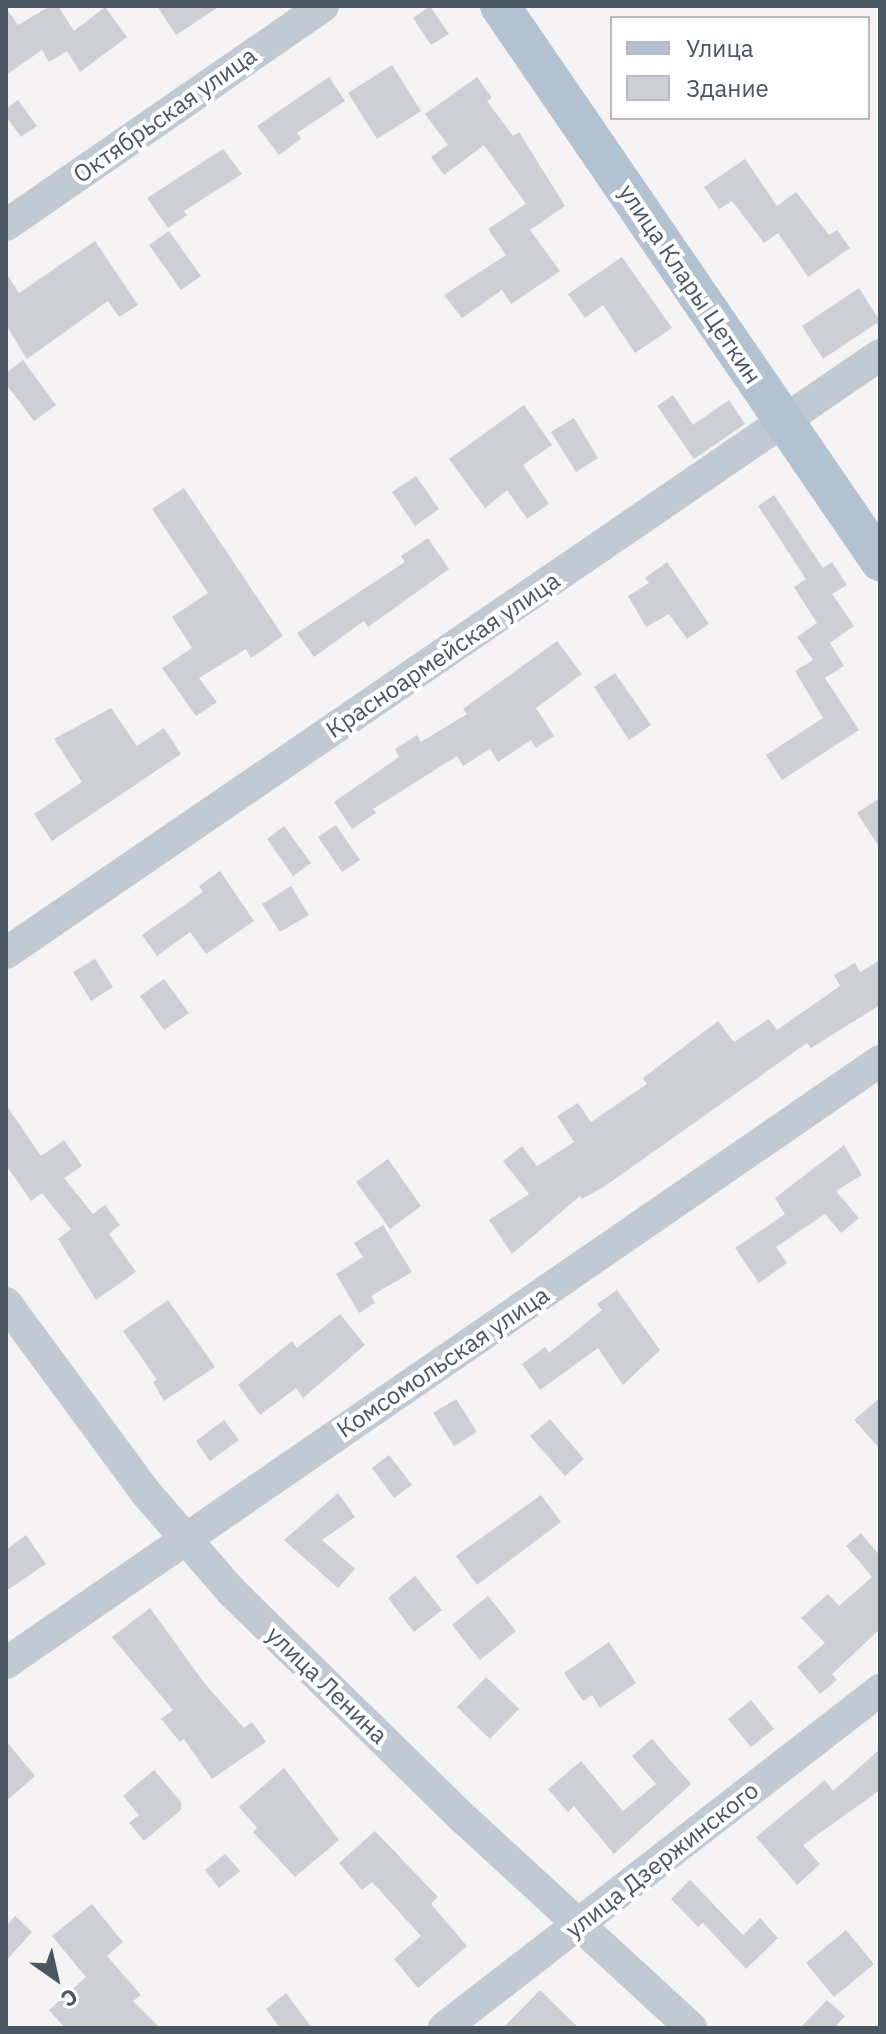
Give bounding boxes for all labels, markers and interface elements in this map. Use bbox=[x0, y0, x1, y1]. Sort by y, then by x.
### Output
legend bbox=[610, 16, 870, 120]
text: Улица bbox=[686, 32, 754, 64]
street label: Октябрьская улица bbox=[68, 41, 262, 189]
text: Здание bbox=[686, 72, 769, 104]
street label: улица Клары Цеткин bbox=[612, 179, 768, 389]
street label: Красноармейская улица bbox=[321, 566, 565, 744]
street label: Комсомольская улица bbox=[331, 1280, 555, 1444]
street label: улица Ленина bbox=[261, 1620, 393, 1750]
street label: улица Дзержинского bbox=[560, 1776, 764, 1944]
north arrow bbox=[16, 1938, 96, 2018]
text: С bbox=[56, 1982, 84, 2014]

